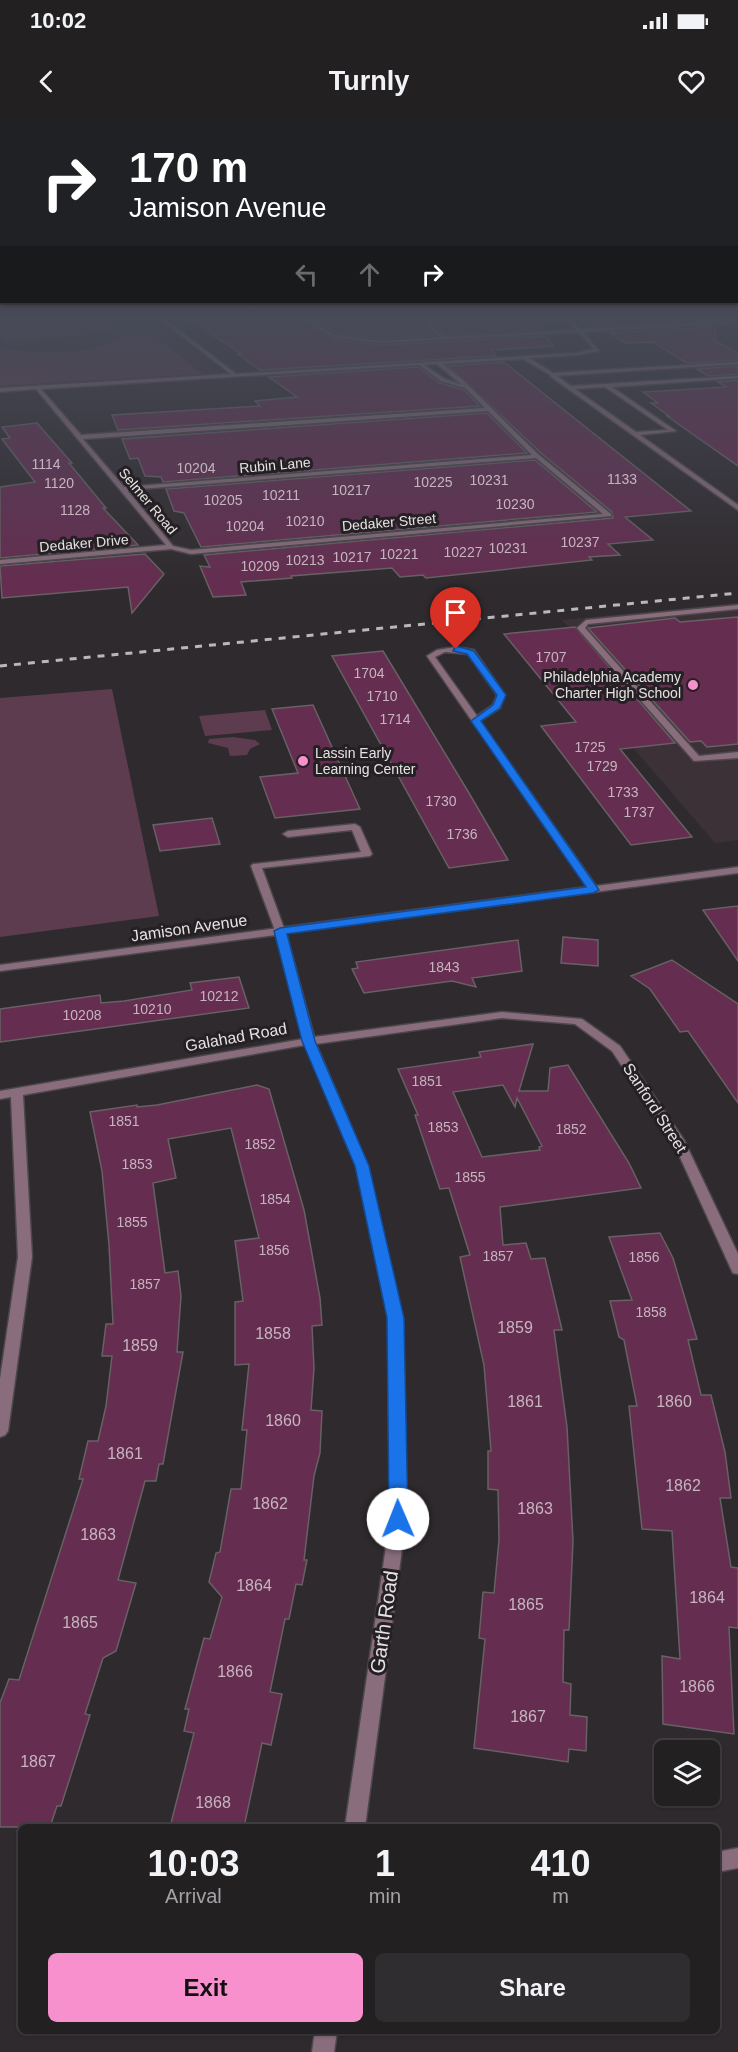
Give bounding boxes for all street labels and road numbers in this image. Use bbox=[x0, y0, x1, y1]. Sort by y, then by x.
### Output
street label: Rubin Lane bbox=[239, 454, 312, 476]
street label: Selmer Road bbox=[116, 465, 180, 537]
street label: Dedaker Street bbox=[341, 510, 437, 534]
street label: Dedaker Drive bbox=[39, 531, 129, 555]
street label: Jamison Avenue bbox=[130, 911, 248, 945]
street label: Galahad Road bbox=[184, 1020, 288, 1054]
street label: Sanford Street bbox=[620, 1060, 691, 1156]
street label: Garth Road bbox=[366, 1569, 402, 1675]

